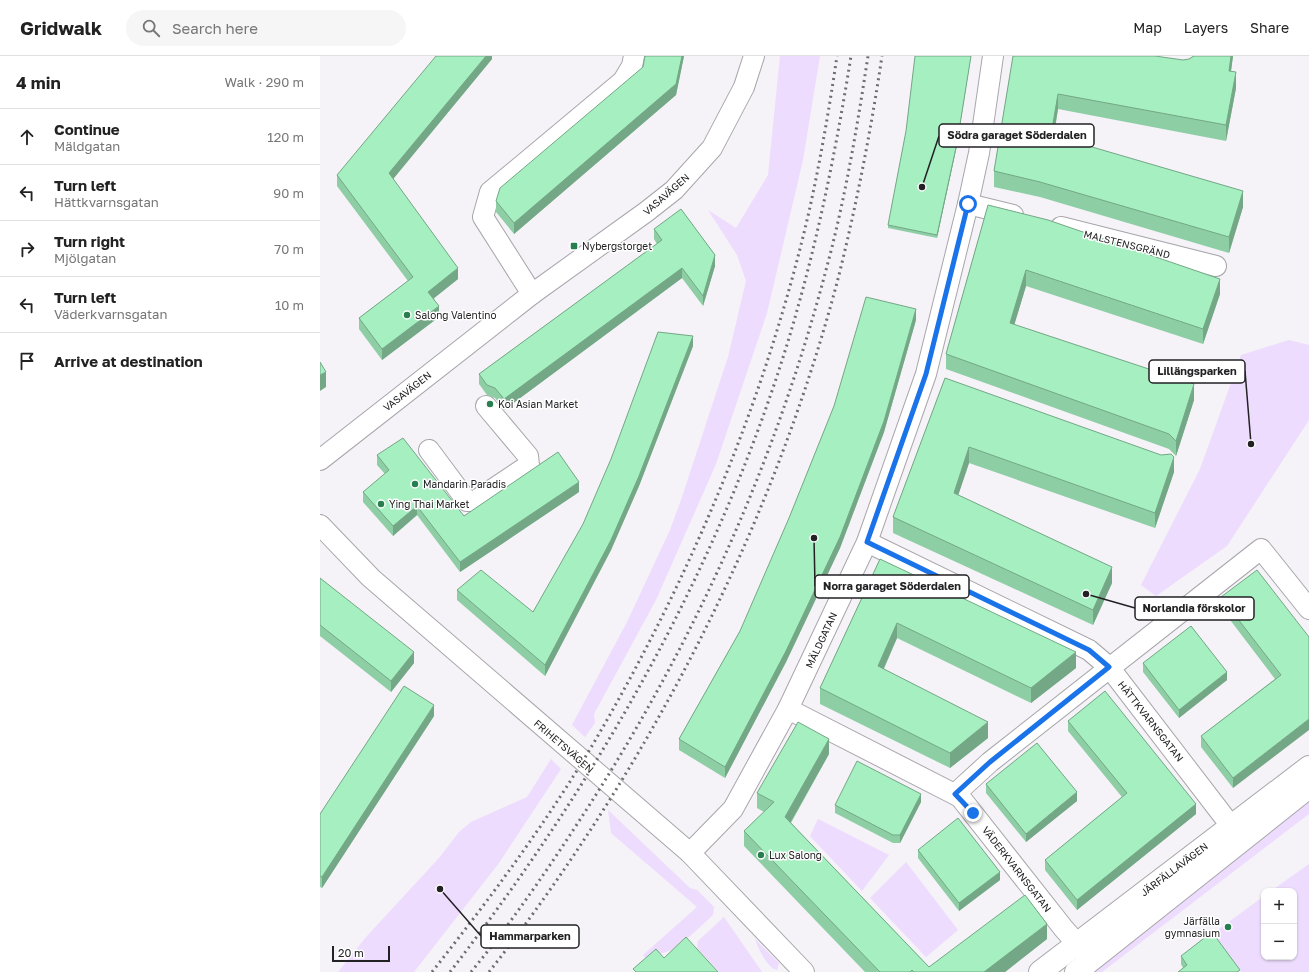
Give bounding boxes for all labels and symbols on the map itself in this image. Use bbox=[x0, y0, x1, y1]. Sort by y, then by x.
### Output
callout: Södra garaget Söderdalen bbox=[939, 124, 1094, 147]
text: Södra garaget Söderdalen bbox=[947, 128, 1087, 141]
street label: VASAVÄGEN bbox=[640, 170, 692, 217]
route start bbox=[959, 195, 977, 213]
street label: MALSTENSGRÄND bbox=[1083, 226, 1172, 261]
place label: Nybergstorget bbox=[582, 240, 652, 252]
marker: Nybergstorget bbox=[569, 241, 579, 251]
place label: Salong Valentino bbox=[415, 309, 496, 321]
marker: Salong Valentino bbox=[402, 310, 412, 320]
callout: Lillängsparken bbox=[1149, 360, 1245, 383]
text: Lillängsparken bbox=[1157, 364, 1237, 377]
street label: VASAVÄGEN bbox=[380, 368, 433, 413]
place label: Koi Asian Market bbox=[498, 398, 578, 410]
marker: Koi Asian Market bbox=[485, 399, 495, 409]
place label: Mandarin Paradis bbox=[423, 478, 506, 490]
marker: Mandarin Paradis bbox=[410, 479, 420, 489]
place label: Ying Thai Market bbox=[389, 498, 469, 510]
marker: Ying Thai Market bbox=[376, 499, 386, 509]
callout: Norra garaget Söderdalen bbox=[815, 575, 969, 598]
text: Norra garaget Söderdalen bbox=[823, 579, 961, 592]
callout: Norlandia förskolor bbox=[1135, 597, 1254, 620]
text: Norlandia förskolor bbox=[1142, 601, 1246, 614]
street label: MÄLDGATAN bbox=[802, 610, 839, 670]
street label: HÄTTKVARNSGATAN bbox=[1116, 678, 1187, 764]
street label: FRIHETSVÄGEN bbox=[532, 716, 597, 775]
route end bbox=[964, 804, 982, 822]
street label: VÄDERKVARNSGATAN bbox=[980, 823, 1055, 914]
street label: JÄRFÄLLAVÄGEN bbox=[1137, 839, 1210, 898]
place label: Lux Salong bbox=[769, 849, 822, 861]
marker: Lux Salong bbox=[756, 850, 766, 860]
place label: Järfälla gymnasium bbox=[1165, 915, 1220, 939]
marker: Järfälla gymnasium bbox=[1223, 922, 1233, 932]
callout: Hammarparken bbox=[481, 925, 579, 948]
text: Hammarparken bbox=[489, 929, 571, 942]
scale bar bbox=[332, 944, 390, 963]

